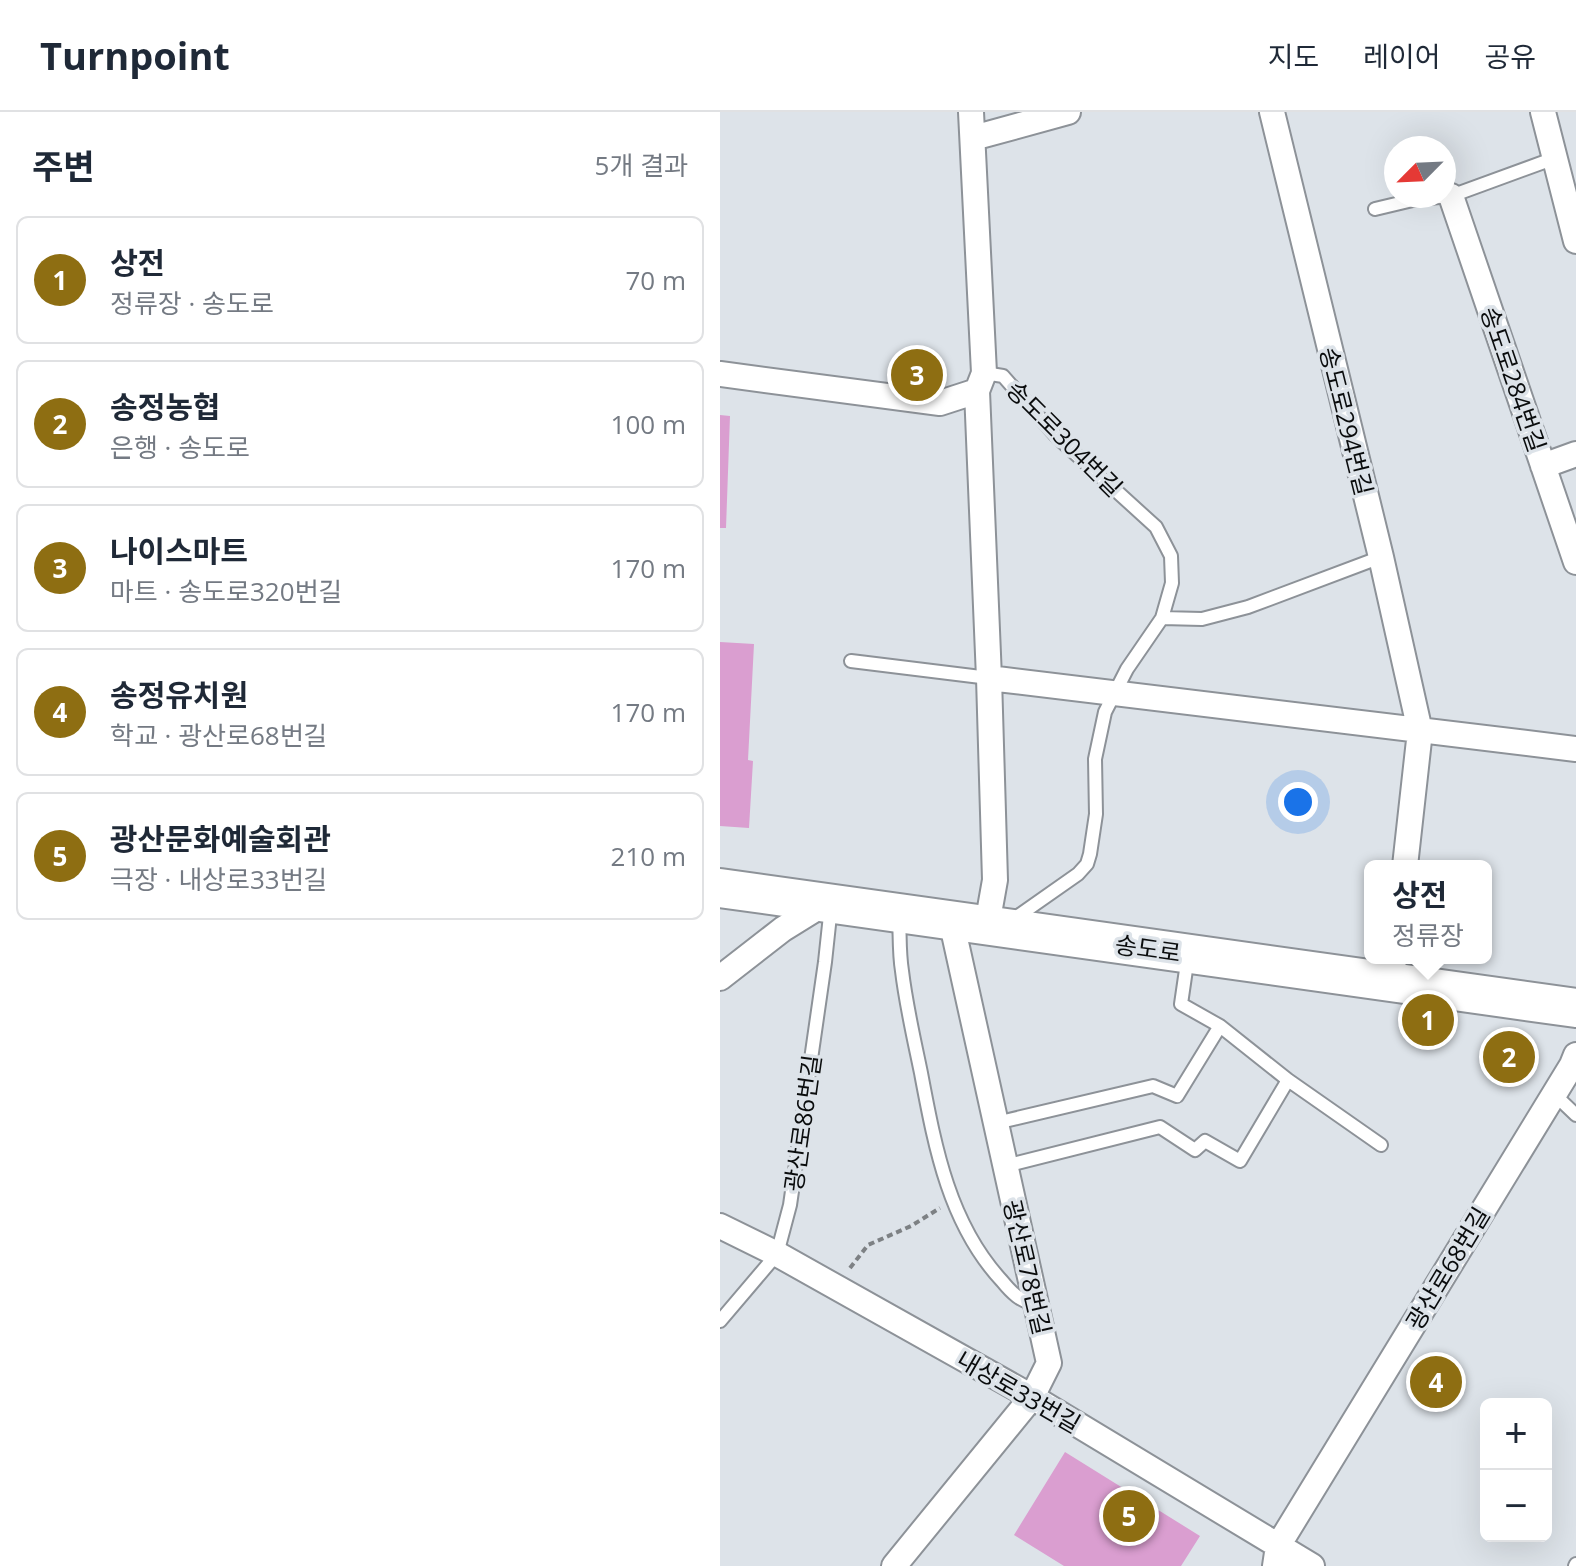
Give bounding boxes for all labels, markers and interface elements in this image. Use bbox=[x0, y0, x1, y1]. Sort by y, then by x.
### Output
text: Turnpoint bbox=[40, 29, 230, 81]
text: 지도 bbox=[1268, 37, 1319, 75]
text: 레이어 bbox=[1363, 37, 1440, 75]
text: 공유 bbox=[1484, 37, 1536, 75]
north arrow bbox=[1384, 136, 1456, 208]
text: 주변 bbox=[32, 143, 95, 189]
text: 5개 결과 bbox=[595, 147, 688, 183]
text: 상전 bbox=[110, 242, 165, 283]
text: 1 bbox=[53, 262, 67, 298]
text: 70 m bbox=[625, 262, 686, 298]
text: 정류장 · 송도로 bbox=[110, 285, 274, 321]
street label: 송도로284번길 bbox=[1474, 302, 1554, 456]
street label: 송도로294번길 bbox=[1313, 343, 1381, 499]
pin: 3 bbox=[891, 345, 943, 405]
street label: 송도로304번길 bbox=[1000, 373, 1130, 503]
text: 송정농협 bbox=[110, 386, 220, 427]
text: 2 bbox=[53, 406, 67, 442]
text: 100 m bbox=[611, 406, 686, 442]
text: 은행 · 송도로 bbox=[110, 429, 250, 465]
text: 나이스마트 bbox=[110, 530, 248, 571]
text: 3 bbox=[53, 550, 67, 586]
text: 170 m bbox=[611, 550, 686, 586]
text: 마트 · 송도로320번길 bbox=[110, 573, 342, 609]
text: 송정유치원 bbox=[110, 674, 248, 715]
text: 4 bbox=[53, 694, 67, 730]
text: 170 m bbox=[611, 694, 686, 730]
text: 학교 · 광산로68번길 bbox=[110, 717, 328, 753]
your location bbox=[1278, 782, 1318, 822]
text: 광산문화예술회관 bbox=[110, 818, 331, 859]
text: 5 bbox=[53, 838, 67, 874]
text: 210 m bbox=[611, 838, 686, 874]
popup bbox=[1364, 860, 1492, 964]
text: 극장 · 내상로33번길 bbox=[110, 861, 328, 897]
text: 상전 bbox=[1392, 874, 1447, 915]
text: 정류장 bbox=[1392, 917, 1464, 953]
street label: 송도로 bbox=[1113, 927, 1183, 969]
pin: 1 bbox=[1402, 990, 1454, 1050]
pin: 2 bbox=[1483, 1027, 1535, 1087]
street label: 광산로86번길 bbox=[776, 1052, 828, 1194]
street label: 광산로78번길 bbox=[996, 1196, 1060, 1338]
street label: 광산로68번길 bbox=[1397, 1200, 1497, 1336]
street label: 내상로33번길 bbox=[951, 1342, 1087, 1440]
pin: 4 bbox=[1410, 1352, 1462, 1412]
map controls bbox=[1480, 1398, 1552, 1542]
button: + bbox=[1480, 1398, 1552, 1470]
button: − bbox=[1480, 1470, 1552, 1542]
pin: 5 bbox=[1103, 1486, 1155, 1546]

